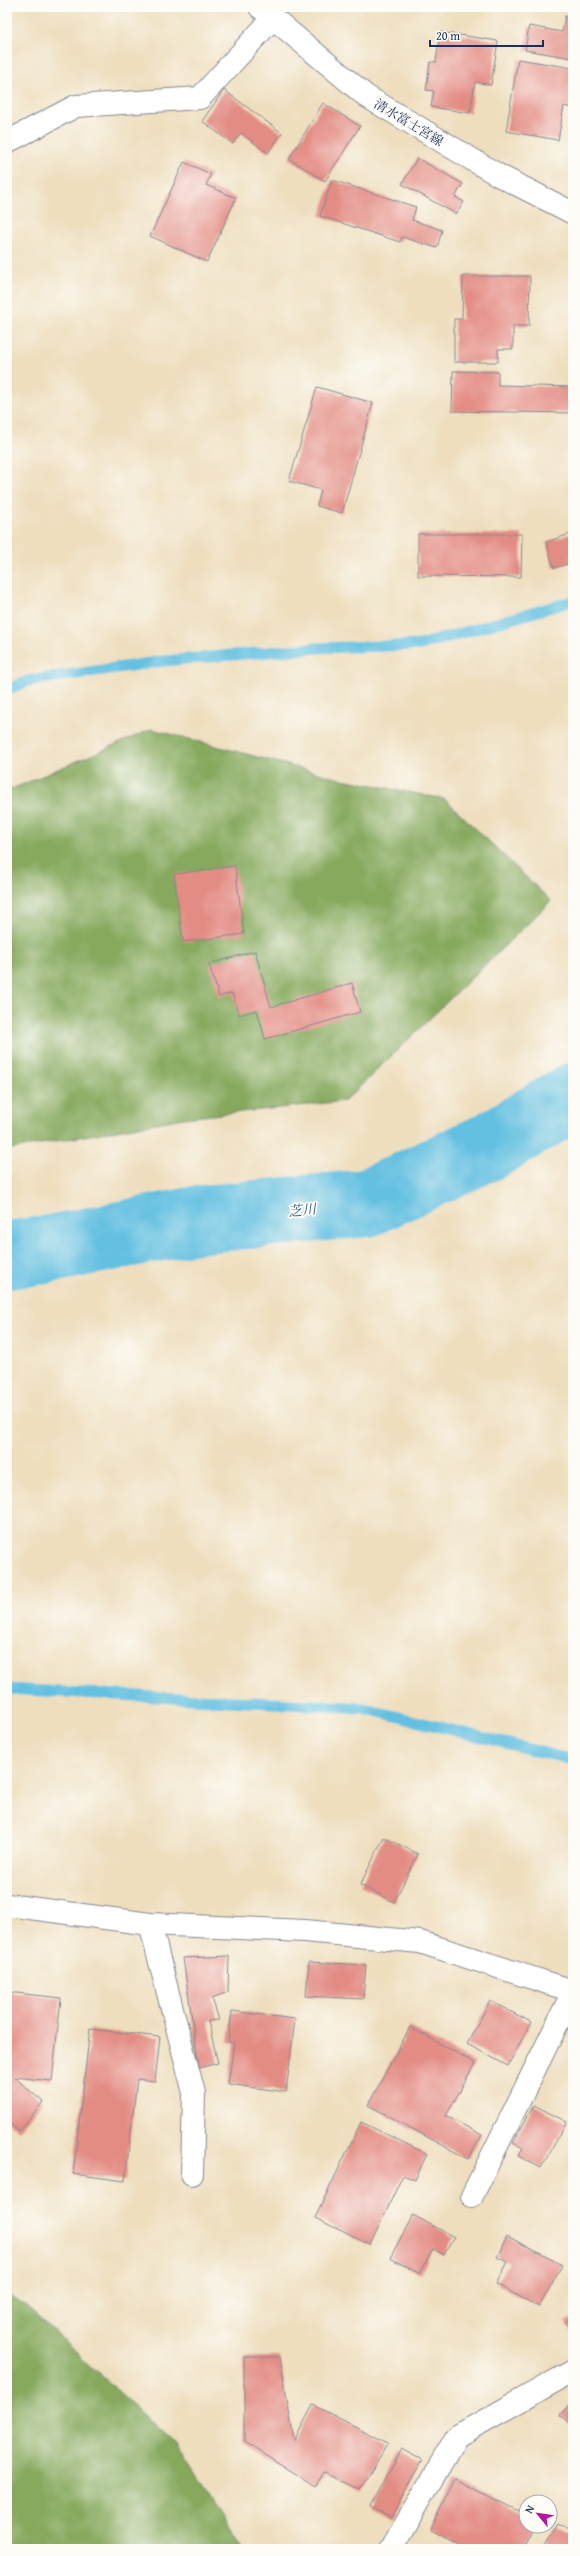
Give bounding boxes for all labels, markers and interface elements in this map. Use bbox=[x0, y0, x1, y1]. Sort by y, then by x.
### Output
scale bar bbox=[430, 22, 543, 48]
text: 20 m bbox=[436, 27, 460, 44]
street label: 清水富士宮線 bbox=[370, 94, 447, 151]
water label: 芝川 bbox=[287, 1198, 319, 1221]
north arrow bbox=[518, 2494, 558, 2534]
text: N bbox=[520, 2501, 538, 2516]

